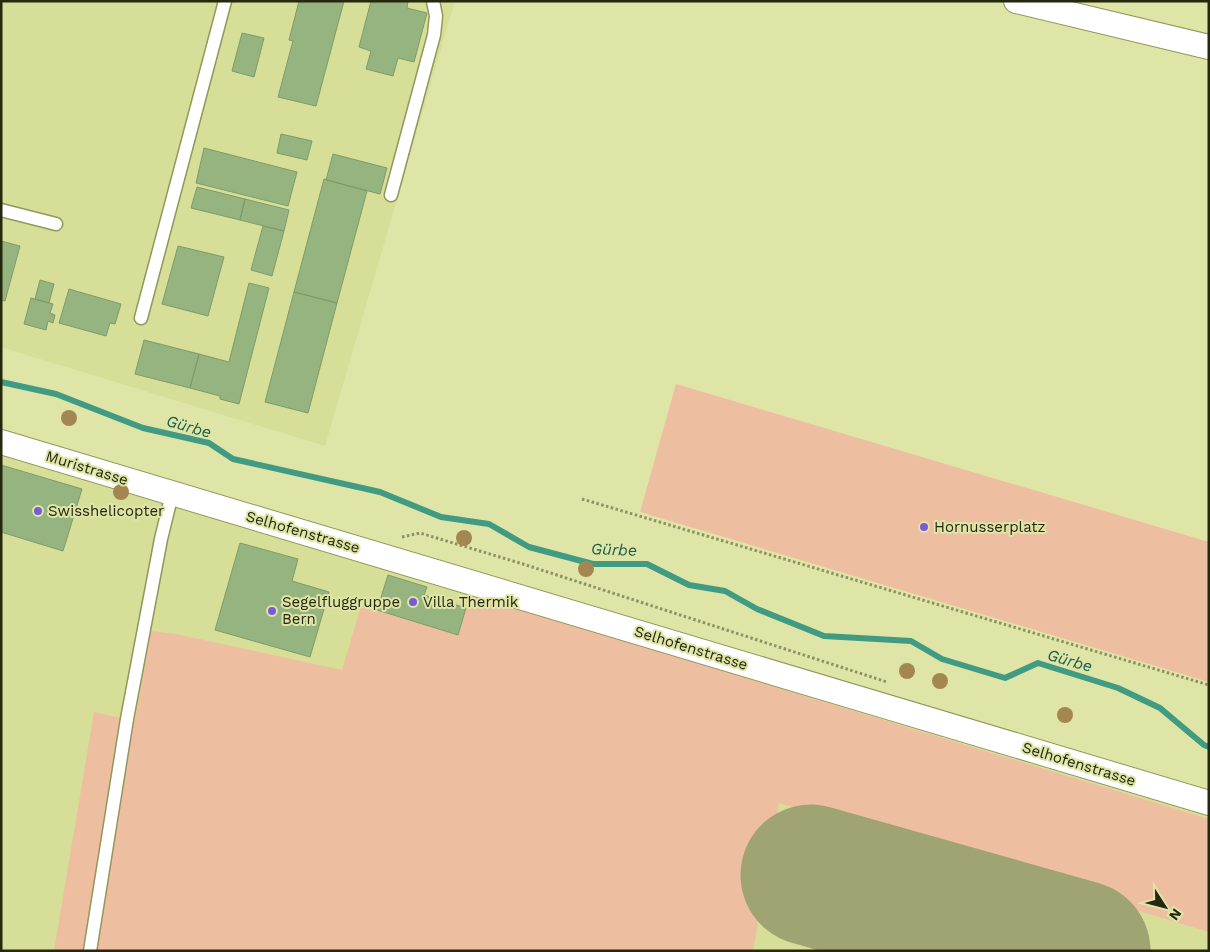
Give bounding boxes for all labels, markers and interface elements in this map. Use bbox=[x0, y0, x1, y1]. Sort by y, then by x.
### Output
water label: Gürbe bbox=[164, 411, 214, 442]
street label: Muristrasse bbox=[44, 447, 130, 489]
place label: Swisshelicopter bbox=[48, 502, 164, 520]
marker: Swisshelicopter bbox=[32, 505, 44, 517]
street label: Selhofenstrasse bbox=[244, 507, 362, 557]
place label: Hornusserplatz bbox=[934, 518, 1046, 536]
marker: Hornusserplatz bbox=[918, 521, 930, 533]
water label: Gürbe bbox=[591, 539, 637, 560]
place label: Segelfluggruppe Bern bbox=[282, 593, 400, 628]
place label: Villa Thermik bbox=[423, 593, 519, 611]
marker: Villa Thermik bbox=[407, 596, 419, 608]
marker: Segelfluggruppe Bern bbox=[266, 605, 278, 617]
street label: Selhofenstrasse bbox=[632, 622, 750, 674]
water label: Gürbe bbox=[1045, 645, 1095, 676]
street label: Selhofenstrasse bbox=[1020, 738, 1138, 790]
north arrow bbox=[1140, 882, 1190, 932]
text: N bbox=[1166, 906, 1185, 924]

